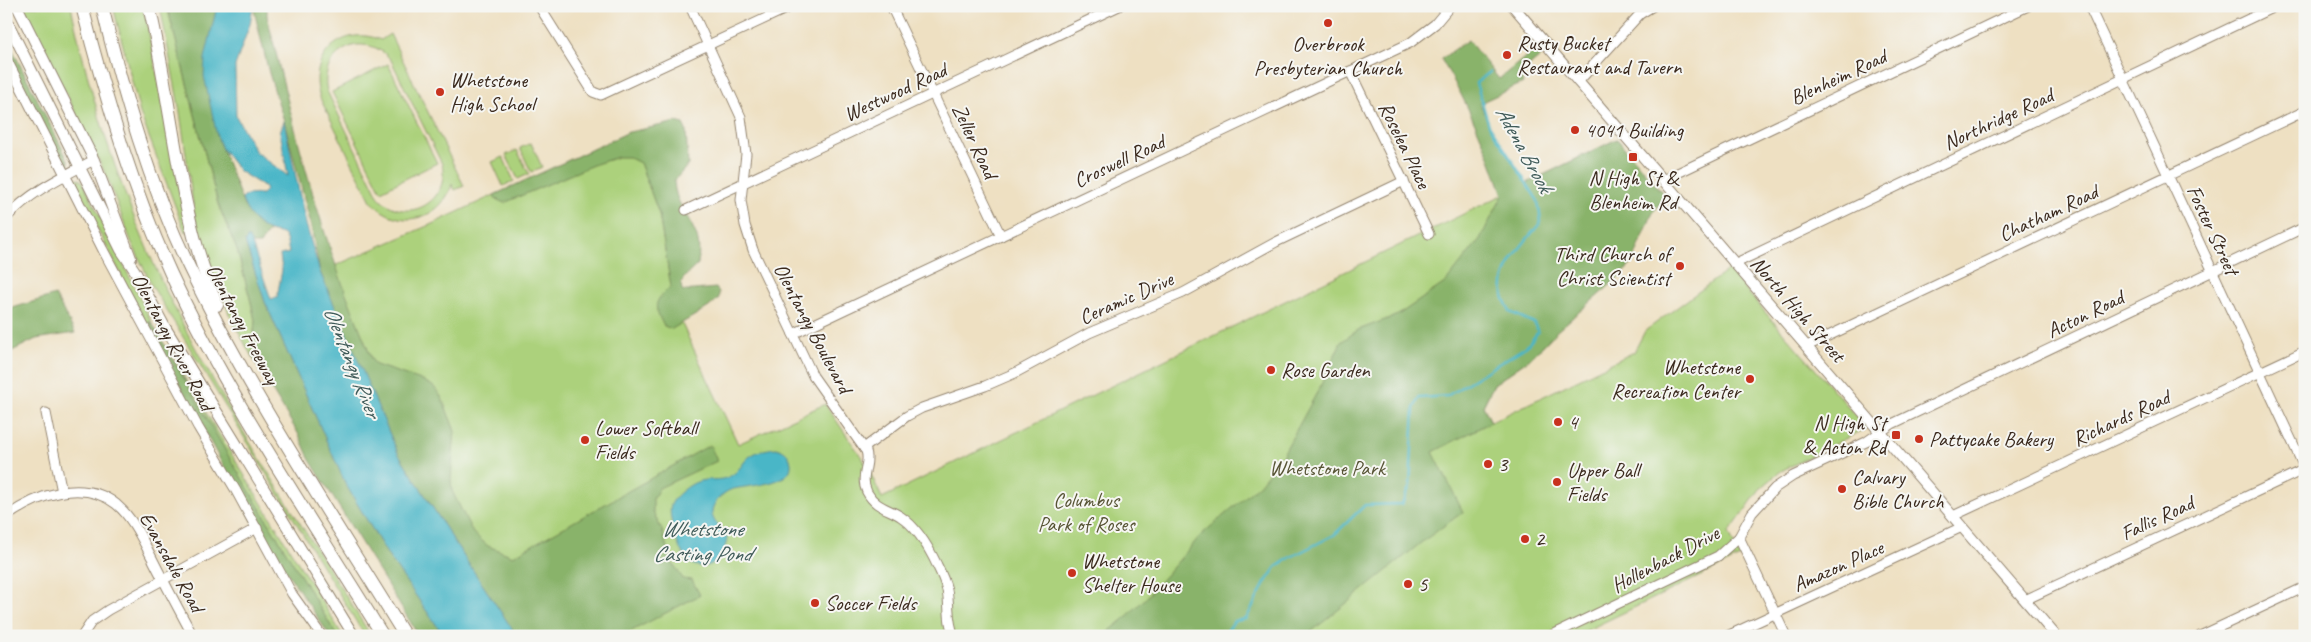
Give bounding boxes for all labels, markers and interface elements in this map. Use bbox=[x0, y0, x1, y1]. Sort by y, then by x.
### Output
marker: Overbrook Presbyterian Church bbox=[1322, 17, 1334, 29]
place label: Rusty Bucket Restaurant and Tavern bbox=[1517, 30, 1682, 80]
place label: Overbrook Presbyterian Church bbox=[1254, 31, 1404, 81]
street label: Blenheim Road bbox=[1786, 42, 1894, 111]
marker: Rusty Bucket Restaurant and Tavern bbox=[1501, 49, 1513, 61]
street label: Westwood Road bbox=[839, 55, 954, 127]
place label: Whetstone High School bbox=[450, 67, 538, 117]
street label: Northridge Road bbox=[1939, 81, 2060, 156]
marker: Whetstone High School bbox=[434, 86, 446, 98]
street label: Roselea Place bbox=[1373, 97, 1438, 194]
street label: Zeller Road bbox=[946, 99, 1005, 186]
water label: Adena Brook bbox=[1489, 101, 1561, 200]
place label: 4041 Building bbox=[1585, 117, 1685, 143]
marker: 4041 Building bbox=[1569, 124, 1581, 136]
street label: Croswell Road bbox=[1069, 127, 1171, 193]
marker: N High St & Blenheim Rd bbox=[1627, 151, 1639, 163]
place label: N High St & Blenheim Rd bbox=[1588, 165, 1680, 215]
street label: Chatham Road bbox=[1994, 177, 2105, 247]
street label: Foster Street bbox=[2181, 181, 2246, 282]
place label: Third Church of Christ Scientist bbox=[1554, 241, 1674, 291]
street label: North High Street bbox=[1745, 251, 1852, 369]
street label: Olentangy Freeway bbox=[200, 259, 286, 390]
street label: Olentangy Boulevard bbox=[768, 259, 860, 401]
marker: Third Church of Christ Scientist bbox=[1674, 260, 1686, 272]
street label: Ceramic Drive bbox=[1075, 265, 1178, 330]
street label: Olentangy River Road bbox=[126, 269, 221, 417]
street label: Acton Road bbox=[2042, 283, 2131, 344]
water label: Olentangy River bbox=[317, 302, 388, 424]
place label: Whetstone Recreation Center bbox=[1611, 354, 1742, 404]
place label: Rose Garden bbox=[1281, 357, 1370, 383]
marker: Rose Garden bbox=[1265, 364, 1277, 376]
marker: Whetstone Recreation Center bbox=[1744, 373, 1756, 385]
street label: Richards Road bbox=[2068, 383, 2176, 452]
place label: 4 bbox=[1568, 409, 1580, 435]
place label: N High St & Acton Rd bbox=[1803, 410, 1890, 460]
place label: Lower Softball Fields bbox=[595, 415, 700, 465]
marker: 4 bbox=[1552, 416, 1564, 428]
place label: Pattycake Bakery bbox=[1929, 426, 2055, 452]
marker: N High St & Acton Rd bbox=[1890, 429, 1902, 441]
marker: Pattycake Bakery bbox=[1913, 433, 1925, 445]
marker: Lower Softball Fields bbox=[579, 434, 591, 446]
place label: 3 bbox=[1498, 451, 1509, 477]
park label: Whetstone Park bbox=[1269, 455, 1387, 481]
place label: Upper Ball Fields bbox=[1567, 457, 1643, 507]
marker: 3 bbox=[1482, 458, 1494, 470]
place label: Calvary Bible Church bbox=[1852, 464, 1944, 514]
marker: Upper Ball Fields bbox=[1551, 476, 1563, 488]
marker: Calvary Bible Church bbox=[1836, 483, 1848, 495]
park label: Columbus Park of Roses bbox=[1038, 487, 1136, 537]
street label: Fallis Road bbox=[2116, 488, 2201, 546]
street label: Evansdale Road bbox=[134, 507, 212, 619]
water label: Whetstone Casting Pond bbox=[653, 515, 757, 568]
street label: Hollenback Drive bbox=[1607, 519, 1724, 598]
place label: 2 bbox=[1535, 526, 1546, 552]
marker: 2 bbox=[1519, 533, 1531, 545]
street label: Amazon Place bbox=[1789, 534, 1889, 597]
place label: Whetstone Shelter House bbox=[1082, 548, 1181, 598]
marker: Whetstone Shelter House bbox=[1066, 567, 1078, 579]
place label: 5 bbox=[1418, 571, 1429, 597]
marker: 5 bbox=[1402, 578, 1414, 590]
place label: Soccer Fields bbox=[825, 590, 918, 616]
marker: Soccer Fields bbox=[809, 597, 821, 609]

